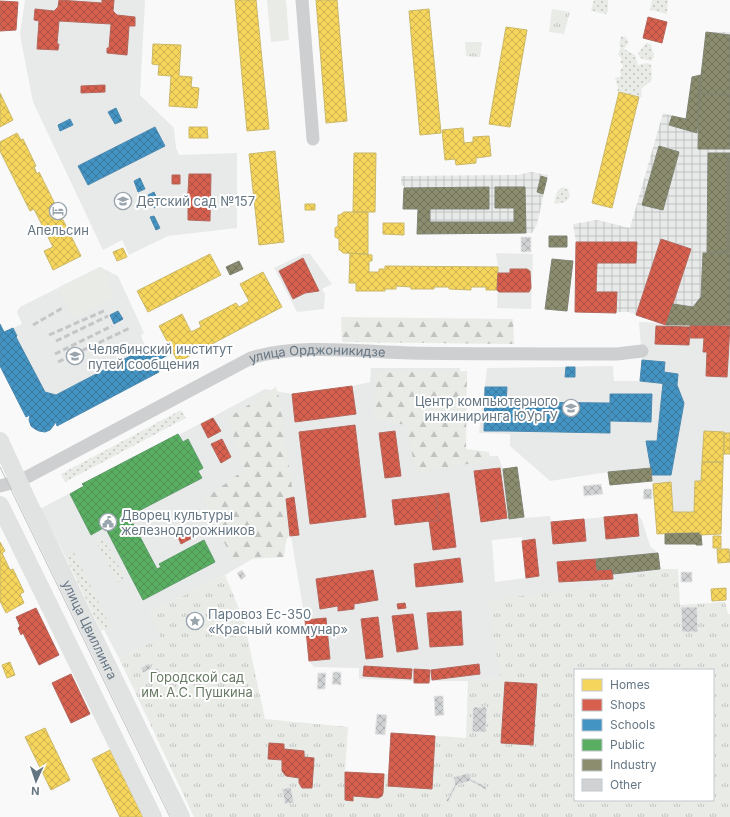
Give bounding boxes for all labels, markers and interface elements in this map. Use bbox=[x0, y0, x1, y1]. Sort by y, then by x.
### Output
school or university icon: Детский сад №157 bbox=[113, 191, 133, 211]
place label: Детский сад №157 bbox=[136, 193, 255, 209]
hotel icon: Апельсин bbox=[48, 201, 68, 221]
place label: Апельсин bbox=[27, 222, 89, 238]
place label: Челябинский институт путей сообщения bbox=[88, 341, 233, 372]
street label: улица Орджоникидзе bbox=[247, 341, 386, 366]
school or university icon: Челябинский институт путей сообщения bbox=[65, 346, 85, 366]
place label: Центр компьютерного инжиниринга ЮУрГУ bbox=[415, 393, 558, 424]
school or university icon: Центр компьютерного инжиниринга ЮУрГУ bbox=[561, 398, 581, 418]
place label: Дворец культуры железнодорожников bbox=[121, 507, 255, 538]
public building icon: Дворец культуры железнодорожников bbox=[98, 512, 118, 532]
street label: улица Цвиллинга bbox=[59, 577, 121, 682]
place label: Паровоз Ес-350 «Красный коммунар» bbox=[208, 606, 348, 637]
place icon: Паровоз Ес-350 «Красный коммунар» bbox=[185, 611, 205, 631]
park label: Городской сад им. А.С. Пушкина bbox=[141, 669, 253, 700]
legend bbox=[574, 669, 714, 801]
text: Homes bbox=[610, 677, 650, 692]
text: Shops bbox=[610, 697, 646, 712]
text: Schools bbox=[610, 717, 655, 732]
text: Public bbox=[610, 737, 645, 752]
text: Industry bbox=[610, 757, 657, 772]
north arrow bbox=[16, 761, 56, 801]
text: Other bbox=[610, 777, 642, 792]
text: N bbox=[31, 784, 40, 798]

